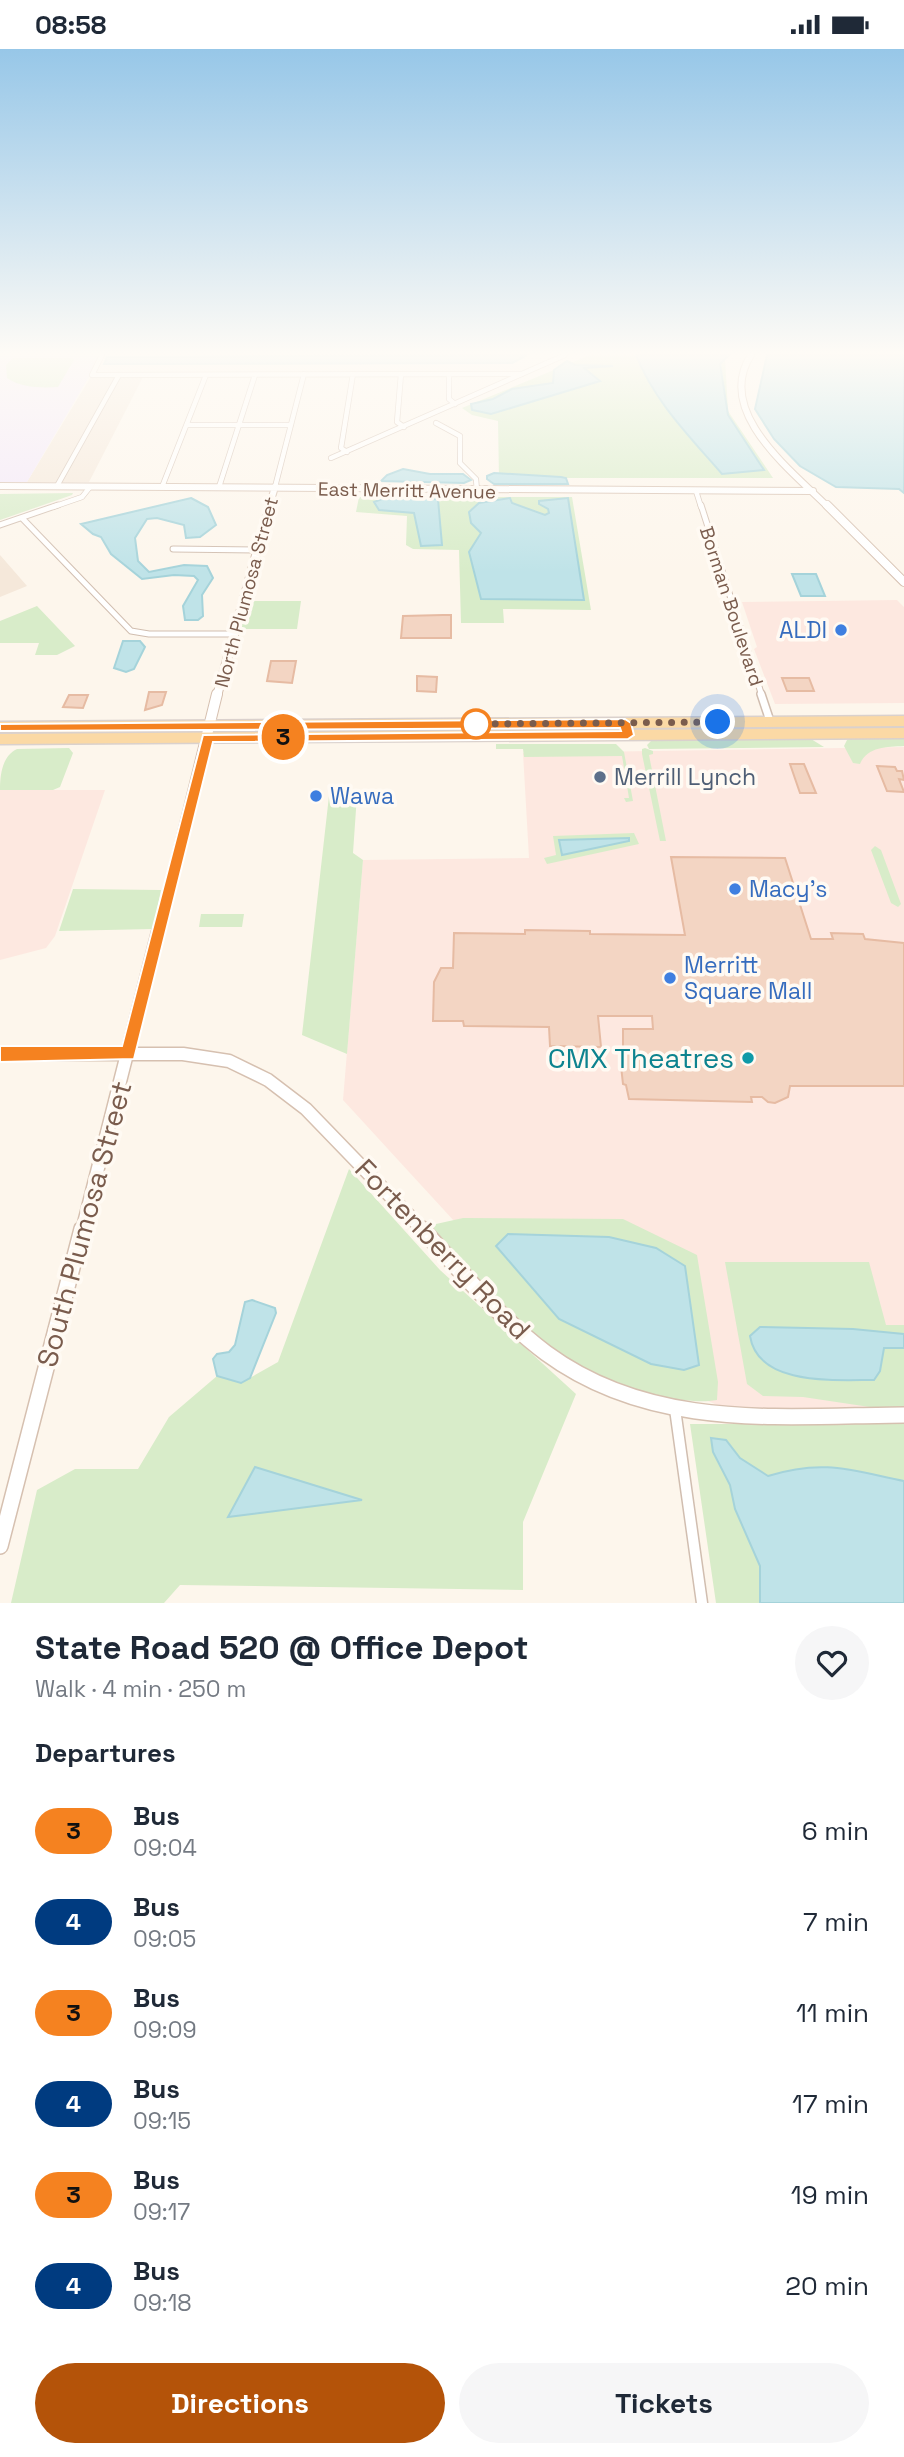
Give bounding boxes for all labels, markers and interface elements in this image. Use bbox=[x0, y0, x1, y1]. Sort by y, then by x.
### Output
text: 08:58 bbox=[35, 8, 106, 42]
street label: East Merritt Avenue bbox=[318, 476, 496, 505]
street label: North Plumosa Street bbox=[209, 494, 284, 690]
street label: Borman Boulevard bbox=[694, 523, 769, 689]
place label: ALDI bbox=[779, 615, 827, 645]
marker: ALDI bbox=[833, 622, 849, 638]
your location bbox=[700, 704, 735, 739]
unlabelled marker bbox=[461, 709, 491, 739]
line badge: 3 bbox=[260, 714, 306, 760]
text: 3 bbox=[276, 721, 290, 752]
place label: Merrill Lynch bbox=[614, 762, 756, 792]
marker: Merrill Lynch bbox=[592, 769, 608, 785]
place label: Wawa bbox=[330, 781, 394, 811]
marker: Wawa bbox=[308, 788, 324, 804]
place label: Macy's bbox=[749, 874, 827, 904]
marker: Macy's bbox=[727, 881, 743, 897]
place label: Merritt Square Mall bbox=[684, 950, 812, 1006]
marker: Merritt Square Mall bbox=[662, 970, 678, 986]
place label: CMX Theatres bbox=[548, 1040, 734, 1076]
marker: CMX Theatres bbox=[740, 1050, 756, 1066]
street label: South Plumosa Street bbox=[28, 1077, 140, 1371]
street label: Fortenberry Road bbox=[347, 1151, 539, 1347]
button: heart bbox=[795, 1626, 869, 1700]
text: State Road 520 @ Office Depot bbox=[35, 1627, 529, 1669]
text: Walk · 4 min · 250 m bbox=[35, 1674, 246, 1704]
text: Departures bbox=[35, 1736, 176, 1770]
text: Bus bbox=[133, 1799, 180, 1833]
text: 6 min bbox=[802, 1814, 869, 1848]
text: 3 bbox=[66, 1815, 81, 1846]
text: 09:04 bbox=[133, 1833, 197, 1863]
text: Bus bbox=[133, 1890, 180, 1924]
text: 7 min bbox=[803, 1905, 869, 1939]
text: 4 bbox=[66, 1906, 81, 1937]
text: 09:05 bbox=[133, 1924, 196, 1954]
text: Bus bbox=[133, 1981, 180, 2015]
text: 11 min bbox=[796, 1996, 869, 2030]
text: 3 bbox=[66, 1997, 81, 2028]
text: 09:09 bbox=[133, 2015, 196, 2045]
text: Bus bbox=[133, 2072, 180, 2106]
text: 17 min bbox=[792, 2087, 869, 2121]
text: 4 bbox=[66, 2088, 81, 2119]
text: 09:15 bbox=[133, 2106, 191, 2136]
text: Bus bbox=[133, 2163, 180, 2197]
text: 19 min bbox=[791, 2178, 869, 2212]
text: 3 bbox=[66, 2179, 81, 2210]
text: 09:17 bbox=[133, 2197, 190, 2227]
text: Bus bbox=[133, 2254, 180, 2288]
text: 20 min bbox=[785, 2269, 869, 2303]
text: 4 bbox=[66, 2270, 81, 2301]
text: 09:18 bbox=[133, 2288, 192, 2318]
button: Directions bbox=[35, 2363, 445, 2443]
button: Tickets bbox=[459, 2363, 869, 2443]

